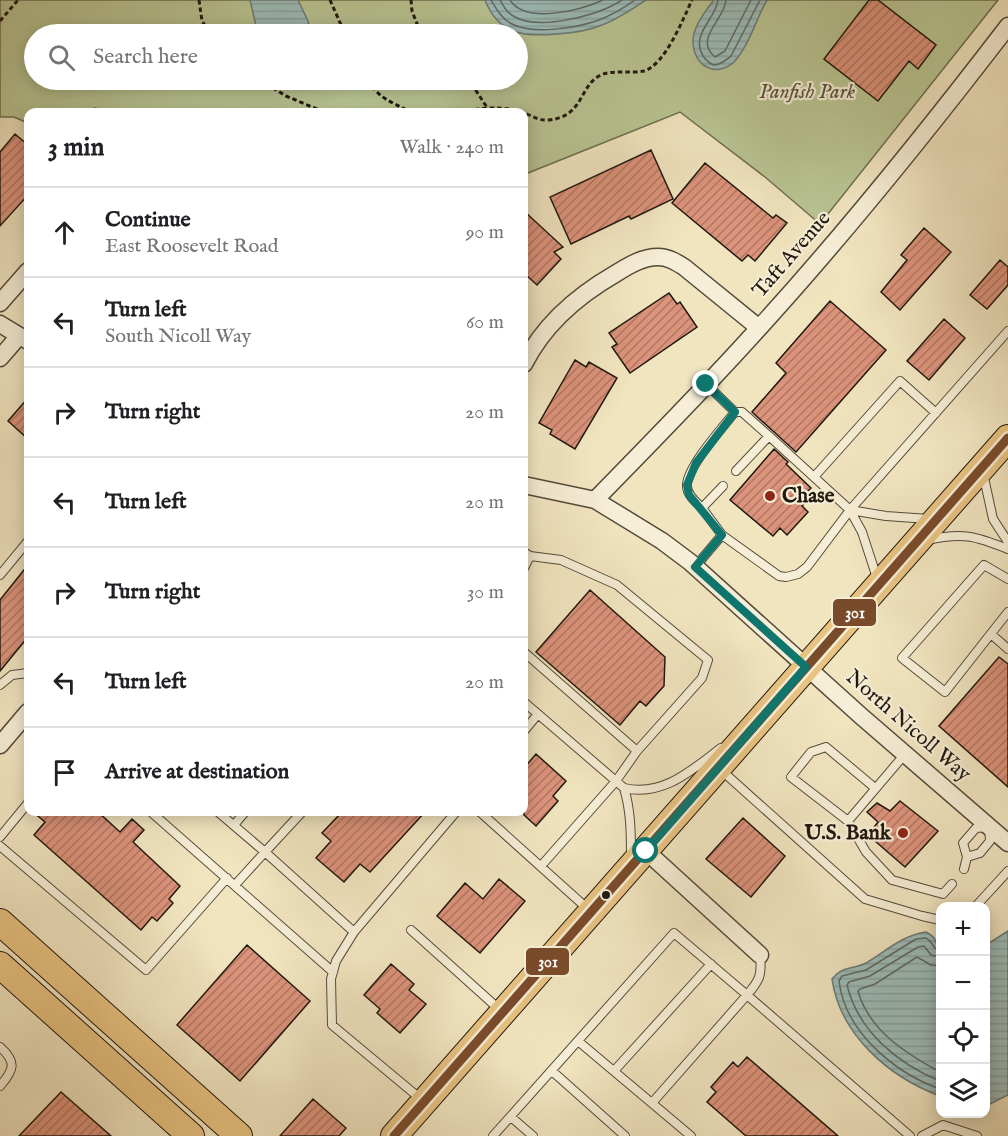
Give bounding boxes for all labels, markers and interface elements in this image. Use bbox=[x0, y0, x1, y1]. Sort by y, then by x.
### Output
search box bbox=[24, 24, 528, 90]
icon: search bbox=[45, 41, 78, 74]
text: Search here bbox=[93, 43, 198, 71]
park label: Panfish Park bbox=[759, 79, 856, 106]
text: 3 min bbox=[48, 131, 104, 164]
text: Walk · 240 m bbox=[399, 135, 504, 160]
text: Continue bbox=[105, 206, 191, 234]
street label: Taft Avenue bbox=[747, 206, 837, 304]
icon: ahead bbox=[48, 216, 81, 249]
text: 90 m bbox=[466, 220, 504, 245]
text: East Roosevelt Road bbox=[105, 234, 279, 259]
text: Turn left bbox=[105, 296, 187, 324]
icon: left bbox=[48, 306, 81, 339]
text: 60 m bbox=[466, 310, 504, 335]
text: South Nicoll Way bbox=[105, 324, 251, 349]
route end bbox=[692, 370, 718, 396]
icon: right bbox=[48, 396, 81, 429]
text: Turn right bbox=[105, 398, 200, 426]
text: 20 m bbox=[465, 400, 504, 425]
place label: Chase bbox=[782, 483, 835, 510]
icon: left bbox=[48, 486, 81, 519]
text: Turn left bbox=[105, 488, 187, 516]
marker: Chase bbox=[763, 489, 777, 503]
text: 20 m bbox=[465, 490, 504, 515]
icon: right bbox=[48, 576, 81, 609]
text: Turn right bbox=[105, 578, 200, 606]
text: 30 m bbox=[467, 580, 504, 605]
line badge: 301 bbox=[832, 598, 877, 627]
text: 301 bbox=[845, 604, 865, 624]
street label: North Nicoll Way bbox=[840, 664, 977, 788]
icon: left bbox=[48, 666, 81, 699]
text: Turn left bbox=[105, 668, 187, 696]
text: 20 m bbox=[465, 670, 504, 695]
icon: arrive bbox=[48, 756, 81, 789]
text: Arrive at destination bbox=[105, 758, 289, 786]
place label: U.S. Bank bbox=[803, 820, 892, 847]
marker: U.S. Bank bbox=[896, 826, 910, 840]
route start bbox=[632, 837, 658, 863]
unlabelled marker bbox=[600, 889, 612, 901]
map controls bbox=[936, 902, 990, 1118]
button: + bbox=[936, 902, 990, 956]
line badge: 301 bbox=[525, 947, 570, 976]
text: 301 bbox=[538, 953, 558, 973]
button: − bbox=[936, 956, 990, 1010]
button: locate bbox=[936, 1010, 990, 1064]
button: layers bbox=[936, 1064, 990, 1118]

